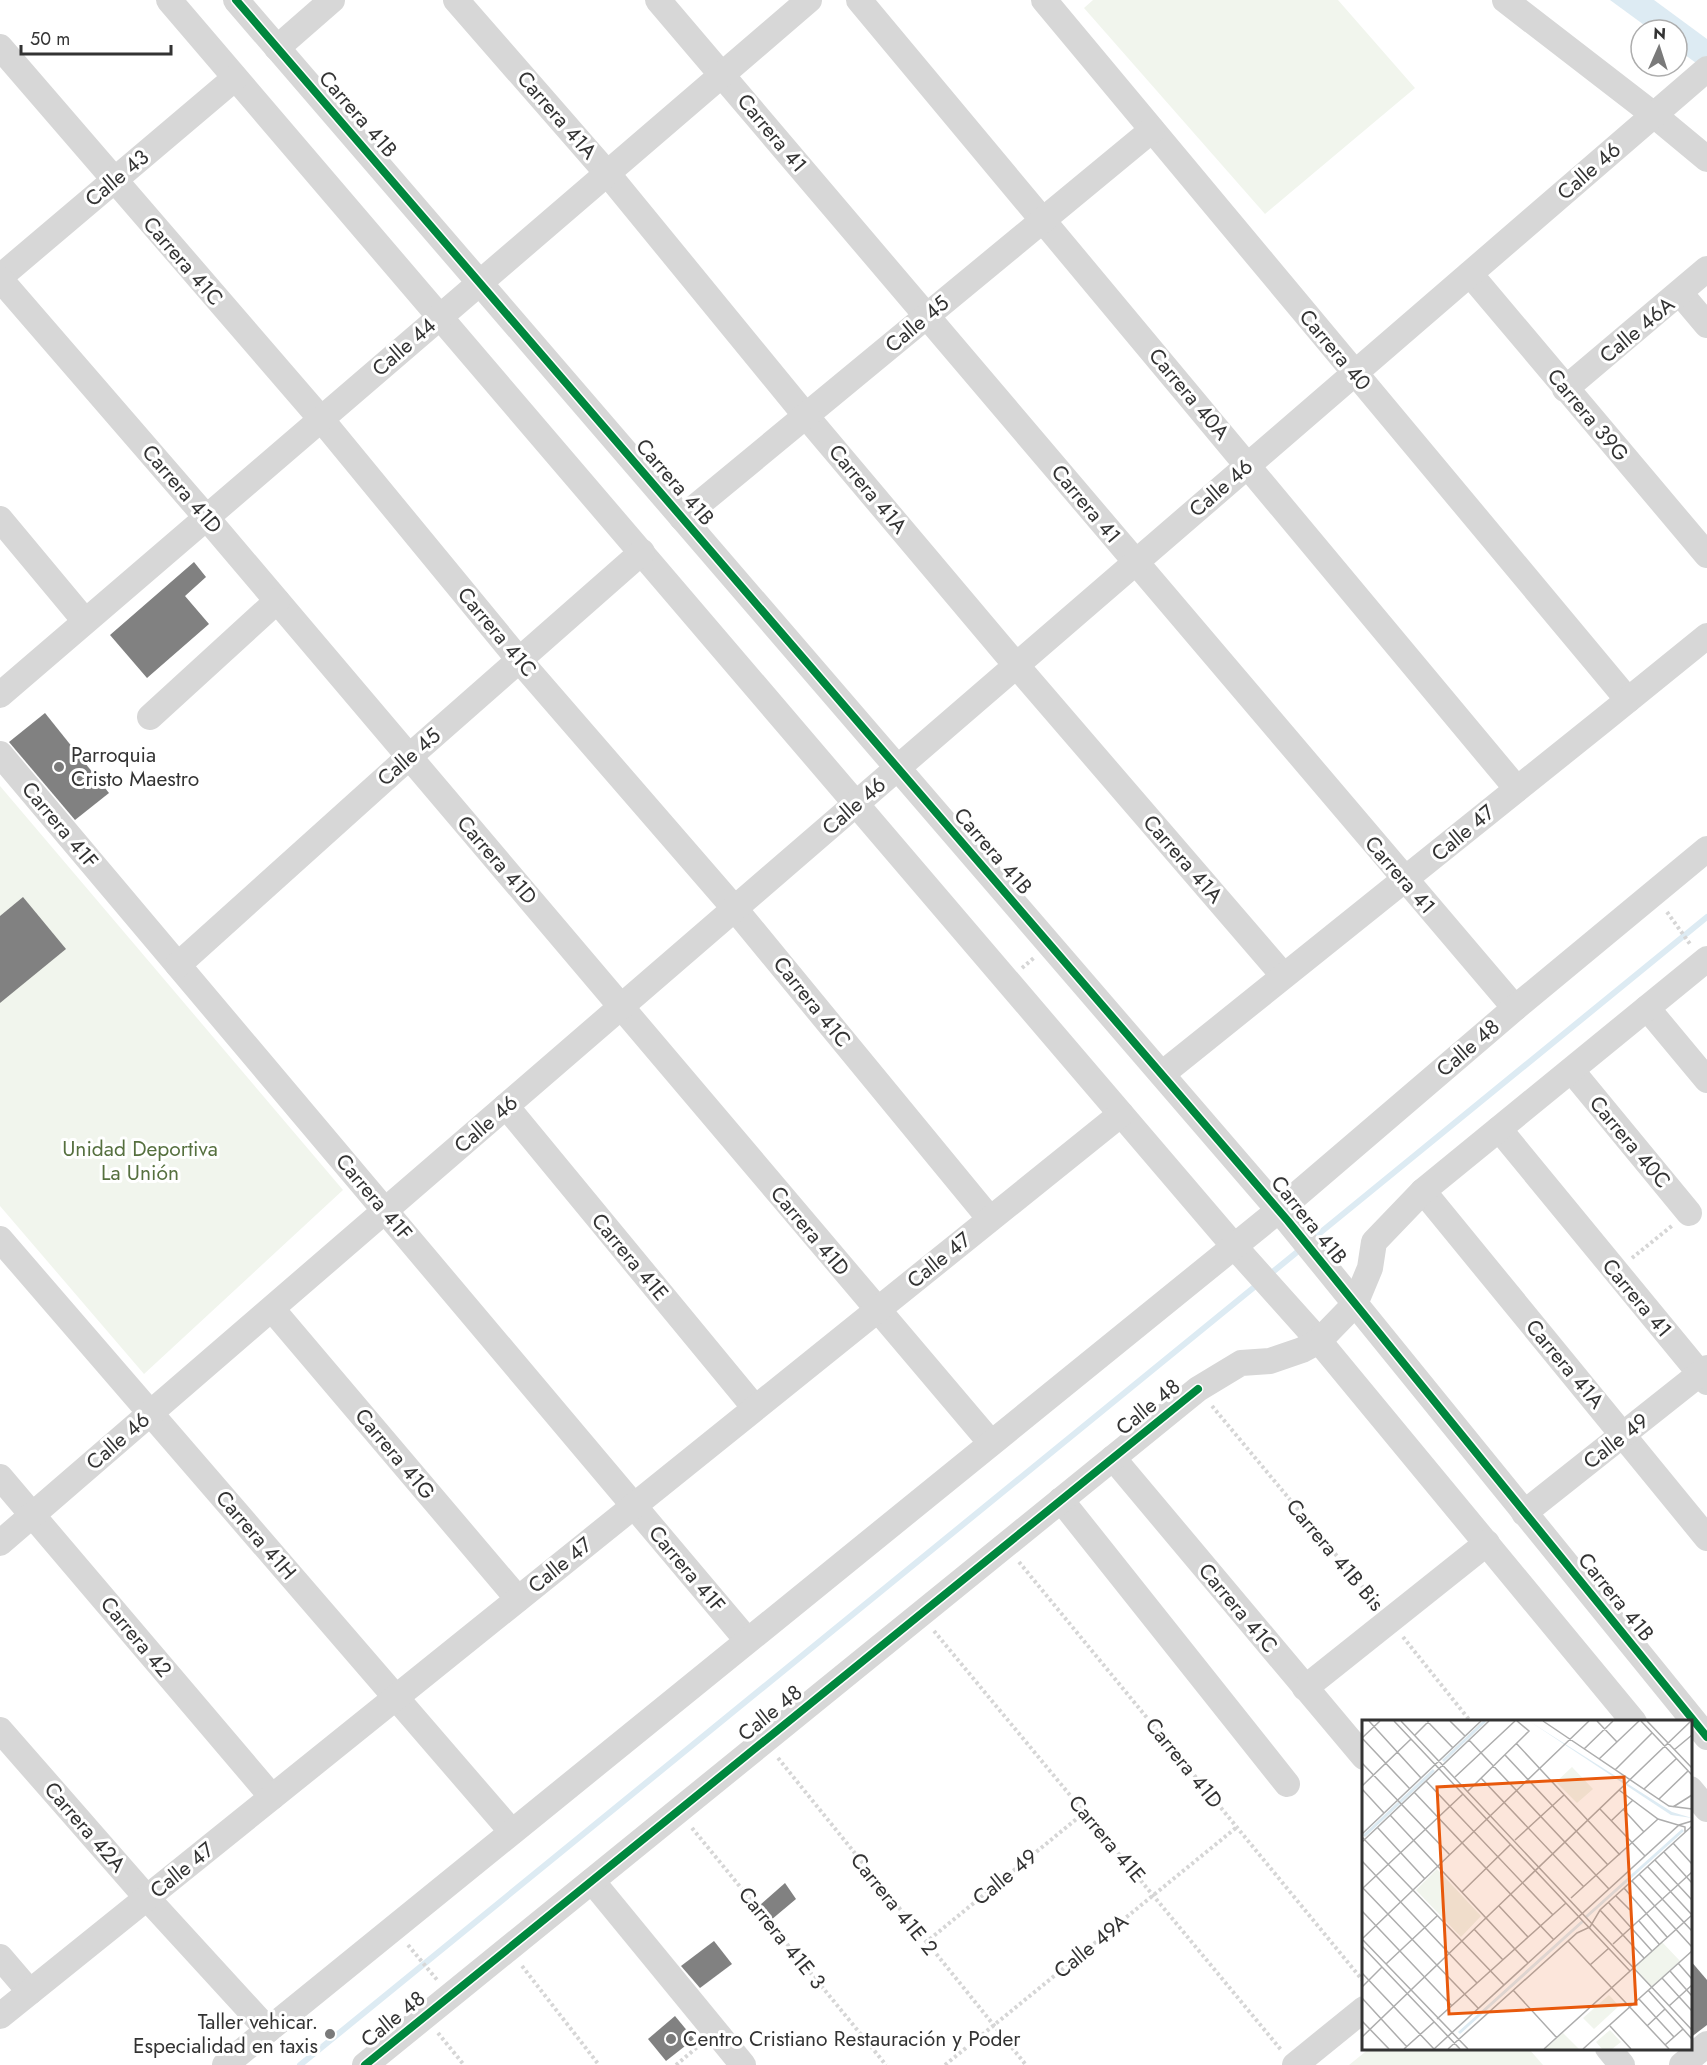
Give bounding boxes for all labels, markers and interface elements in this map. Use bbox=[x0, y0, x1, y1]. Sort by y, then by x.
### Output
scale bar bbox=[21, 18, 171, 56]
north arrow bbox=[1629, 18, 1689, 78]
text: N bbox=[1653, 22, 1667, 45]
text: 50 m bbox=[30, 26, 70, 52]
street label: Carrera 41B bbox=[312, 64, 404, 164]
street label: Carrera 41A bbox=[510, 64, 604, 166]
street label: Carrera 41 bbox=[730, 87, 814, 179]
street label: Calle 46 bbox=[1551, 135, 1627, 207]
street label: Calle 43 bbox=[79, 142, 155, 214]
street label: Carrera 41C bbox=[136, 210, 230, 312]
street label: Calle 45 bbox=[878, 288, 956, 360]
street label: Calle 46A bbox=[1593, 290, 1681, 370]
street label: Carrera 40 bbox=[1292, 303, 1378, 397]
street label: Calle 44 bbox=[366, 311, 442, 383]
street label: Carrera 40A bbox=[1142, 342, 1236, 447]
street label: Carrera 39G bbox=[1540, 362, 1636, 468]
street label: Carrera 41B bbox=[629, 432, 721, 532]
street label: Carrera 41D bbox=[135, 438, 229, 540]
street label: Carrera 41A bbox=[822, 438, 914, 540]
street label: Calle 46 bbox=[1183, 452, 1259, 524]
street label: Carrera 41 bbox=[1044, 458, 1128, 550]
street label: Carrera 41C bbox=[450, 581, 544, 683]
street label: Calle 45 bbox=[371, 721, 447, 793]
place label: Parroquia Cristo Maestro bbox=[71, 740, 199, 794]
marker: Parroquia Cristo Maestro bbox=[52, 760, 66, 774]
street label: Calle 46 bbox=[816, 770, 892, 842]
street label: Carrera 41F bbox=[15, 775, 105, 875]
street label: Calle 47 bbox=[1425, 798, 1501, 868]
street label: Carrera 41B bbox=[947, 801, 1039, 901]
street label: Carrera 41A bbox=[1136, 808, 1230, 910]
street label: Carrera 41D bbox=[450, 809, 544, 911]
street label: Carrera 41 bbox=[1358, 829, 1442, 921]
street label: Carrera 41C bbox=[766, 950, 858, 1054]
street label: Calle 48 bbox=[1430, 1012, 1506, 1084]
street label: Calle 46 bbox=[448, 1088, 524, 1160]
street label: Carrera 40C bbox=[1582, 1089, 1678, 1195]
park label: Unidad Deportiva La Unión bbox=[62, 1134, 218, 1188]
street label: Carrera 41F bbox=[329, 1147, 419, 1247]
street label: Carrera 41B bbox=[1264, 1169, 1354, 1271]
street label: Carrera 41D bbox=[763, 1180, 857, 1282]
street label: Carrera 41E bbox=[584, 1207, 676, 1307]
street label: Calle 47 bbox=[901, 1225, 977, 1295]
street label: Carrera 41 bbox=[1595, 1252, 1679, 1344]
street label: Carrera 41A bbox=[1519, 1313, 1611, 1415]
street label: Calle 48 bbox=[1109, 1372, 1187, 1442]
street label: Carrera 41G bbox=[348, 1402, 442, 1506]
street label: Calle 46 bbox=[80, 1405, 156, 1477]
street label: Calle 49 bbox=[1577, 1406, 1655, 1476]
street label: Carrera 41H bbox=[209, 1484, 303, 1586]
street label: Carrera 41B Bis bbox=[1279, 1492, 1391, 1618]
street label: Carrera 41F bbox=[642, 1519, 732, 1619]
street label: Calle 47 bbox=[522, 1530, 598, 1600]
street label: Carrera 41B bbox=[1571, 1546, 1661, 1648]
street label: Carrera 41C bbox=[1191, 1557, 1285, 1659]
street label: Carrera 42 bbox=[93, 1590, 179, 1684]
street label: Calle 48 bbox=[731, 1678, 809, 1748]
street label: Carrera 41D bbox=[1138, 1711, 1230, 1815]
inset map bbox=[1362, 1720, 1692, 2050]
street label: Carrera 42A bbox=[37, 1775, 133, 1879]
street label: Carrera 41E bbox=[1061, 1789, 1153, 1889]
street label: Calle 47 bbox=[144, 1835, 220, 1905]
street label: Calle 49 bbox=[966, 1842, 1044, 1912]
street label: Carrera 41E 2 bbox=[843, 1846, 945, 1962]
street label: Carrera 41E 3 bbox=[731, 1880, 833, 1996]
street label: Calle 49A bbox=[1047, 1907, 1135, 1985]
street label: Calle 48 bbox=[354, 1984, 432, 2054]
place label: Taller vehicar. Especialidad en taxis bbox=[133, 2007, 318, 2061]
place label: Centro Cristiano Restauración y Poder bbox=[683, 2024, 1021, 2054]
marker: Taller vehicar. Especialidad en taxis bbox=[323, 2027, 337, 2041]
marker: Centro Cristiano Restauración y Poder bbox=[664, 2032, 678, 2046]

